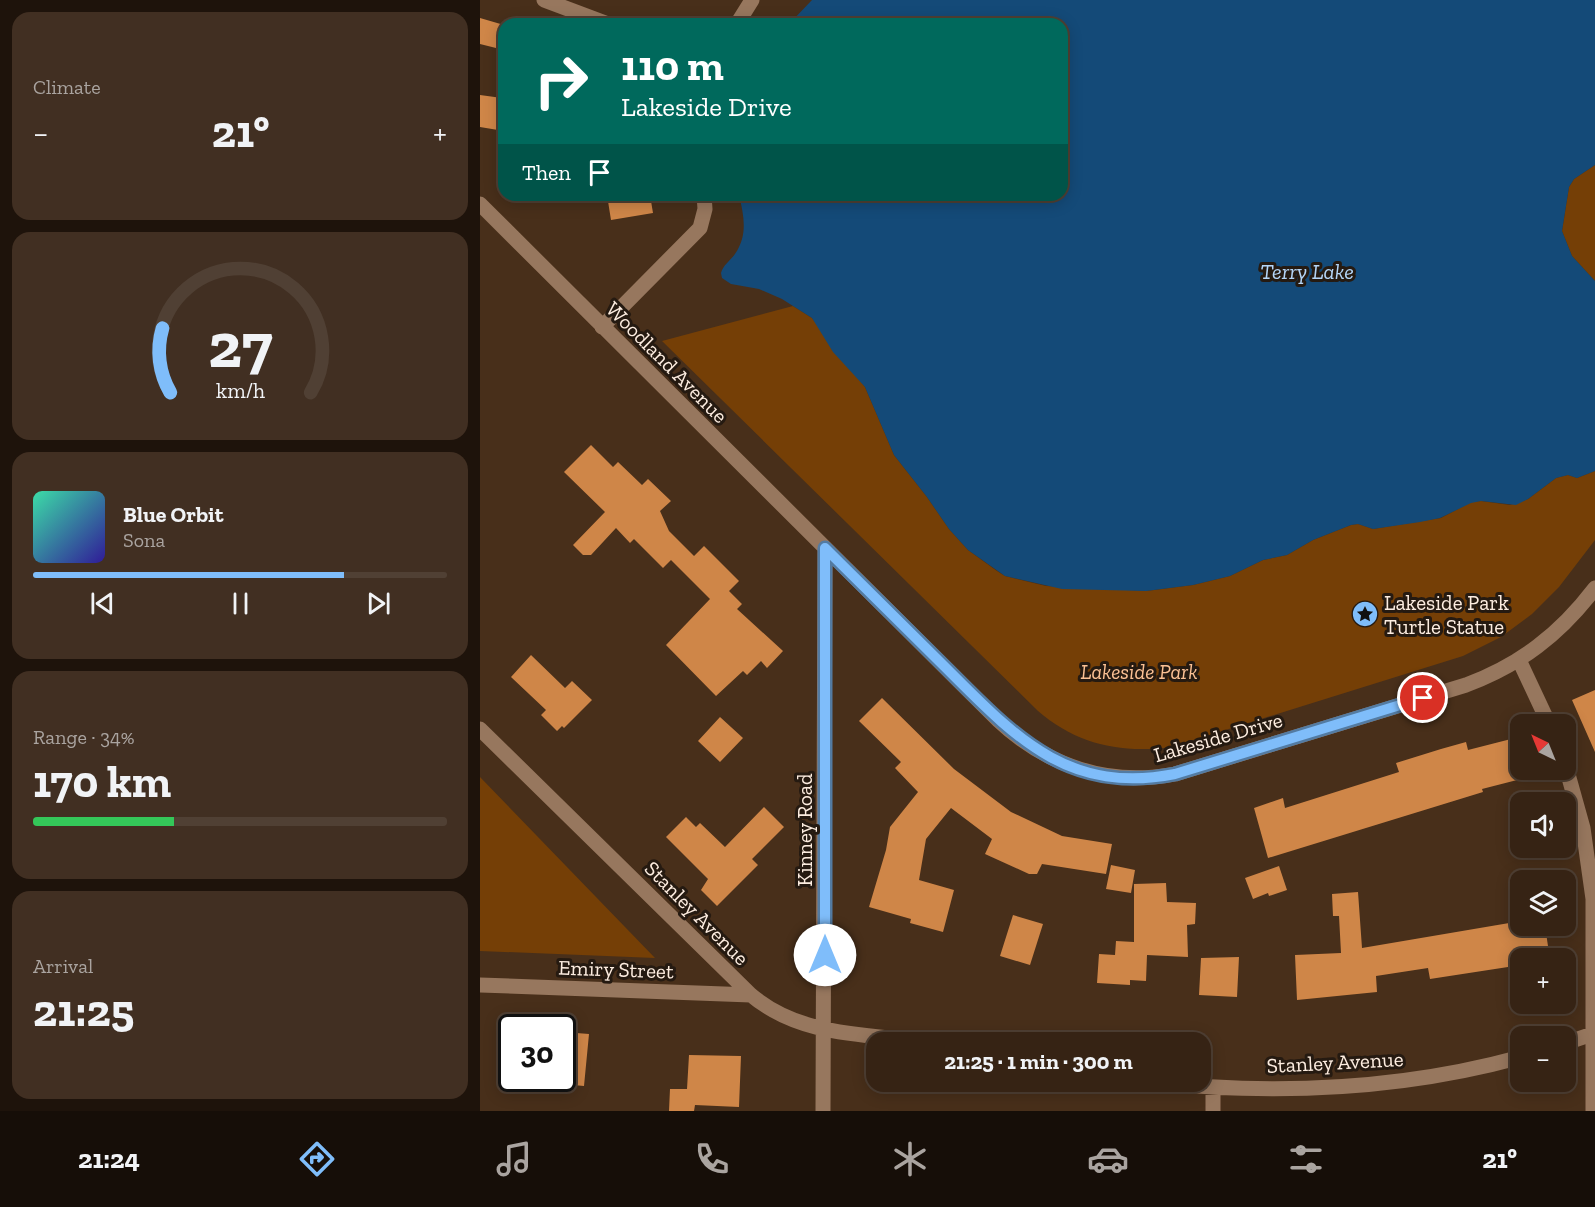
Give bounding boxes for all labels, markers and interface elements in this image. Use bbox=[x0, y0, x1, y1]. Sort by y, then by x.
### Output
text: 110 m bbox=[621, 40, 724, 91]
icon: right bbox=[522, 42, 600, 120]
text: Climate bbox=[33, 75, 101, 99]
text: Lakeside Drive bbox=[621, 91, 792, 123]
text: 21° bbox=[212, 105, 270, 159]
text: − bbox=[33, 113, 48, 152]
text: + bbox=[433, 113, 447, 152]
icon: arrive bbox=[583, 156, 616, 189]
text: Then bbox=[522, 159, 571, 186]
water label: Terry Lake bbox=[1260, 258, 1354, 285]
street label: Woodland Avenue bbox=[601, 296, 733, 428]
text: 27 bbox=[208, 308, 272, 383]
text: km/h bbox=[216, 378, 264, 403]
text: Blue Orbit bbox=[123, 501, 223, 528]
text: Sona bbox=[123, 528, 165, 552]
icon: previous bbox=[86, 587, 119, 620]
icon: pause bbox=[224, 587, 257, 620]
icon: next bbox=[362, 587, 395, 620]
place label: Lakeside Park Turtle Statue bbox=[1384, 590, 1509, 639]
place icon: Lakeside Park Turtle Statue bbox=[1350, 599, 1380, 629]
park label: Lakeside Park bbox=[1080, 659, 1198, 684]
pin bbox=[1397, 672, 1448, 723]
icon: arrive bbox=[1406, 681, 1439, 714]
street label: Lakeside Drive bbox=[1151, 707, 1285, 767]
north arrow bbox=[1510, 714, 1576, 780]
map controls bbox=[1510, 714, 1576, 1092]
text: Range · 34% bbox=[33, 725, 135, 749]
text: 170 km bbox=[33, 755, 171, 809]
street label: Kinney Road bbox=[792, 773, 817, 887]
button: sound bbox=[1510, 792, 1576, 858]
street label: Stanley Avenue bbox=[640, 856, 754, 970]
button: layers bbox=[1510, 870, 1576, 936]
position arrow bbox=[793, 923, 857, 987]
button: + bbox=[1510, 948, 1576, 1014]
text: Arrival bbox=[33, 954, 93, 978]
street label: Emiry Street bbox=[558, 954, 674, 984]
text: 21:25 bbox=[33, 984, 134, 1038]
speed limit sign: 30 bbox=[498, 1014, 576, 1092]
button: − bbox=[1510, 1026, 1576, 1092]
street label: Stanley Avenue bbox=[1266, 1046, 1404, 1078]
text: 21:25 · 1 min · 300 m bbox=[944, 1048, 1133, 1075]
icon: directions bbox=[296, 1138, 338, 1180]
icon: music bbox=[493, 1138, 535, 1180]
icon: phone bbox=[691, 1138, 733, 1180]
icon: climate bbox=[889, 1138, 931, 1180]
icon: car bbox=[1087, 1138, 1129, 1180]
icon: filters bbox=[1285, 1138, 1327, 1180]
text: 21:24 bbox=[78, 1143, 140, 1175]
text: 21° bbox=[1482, 1143, 1517, 1175]

